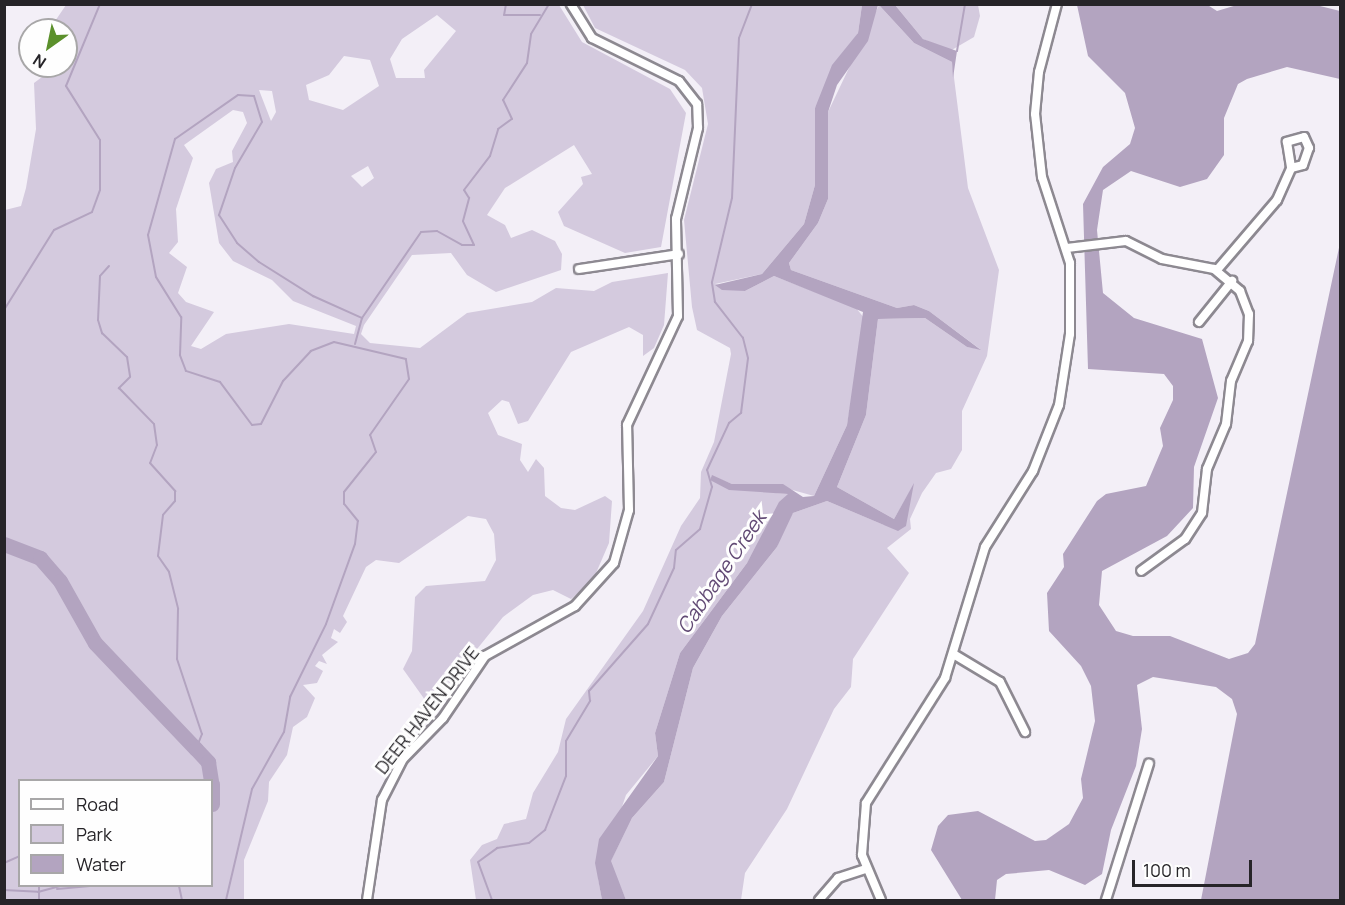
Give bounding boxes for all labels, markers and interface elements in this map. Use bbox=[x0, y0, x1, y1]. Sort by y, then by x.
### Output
north arrow bbox=[18, 18, 78, 78]
text: N bbox=[28, 49, 50, 74]
water label: Cabbage Creek bbox=[671, 506, 771, 638]
street label: DEER HAVEN DRIVE bbox=[371, 642, 483, 778]
legend bbox=[18, 779, 213, 887]
text: Road bbox=[76, 792, 119, 816]
text: Park bbox=[76, 822, 112, 846]
scale bar bbox=[1135, 848, 1255, 886]
text: Water bbox=[76, 852, 126, 876]
text: 100 m bbox=[1143, 858, 1191, 882]

